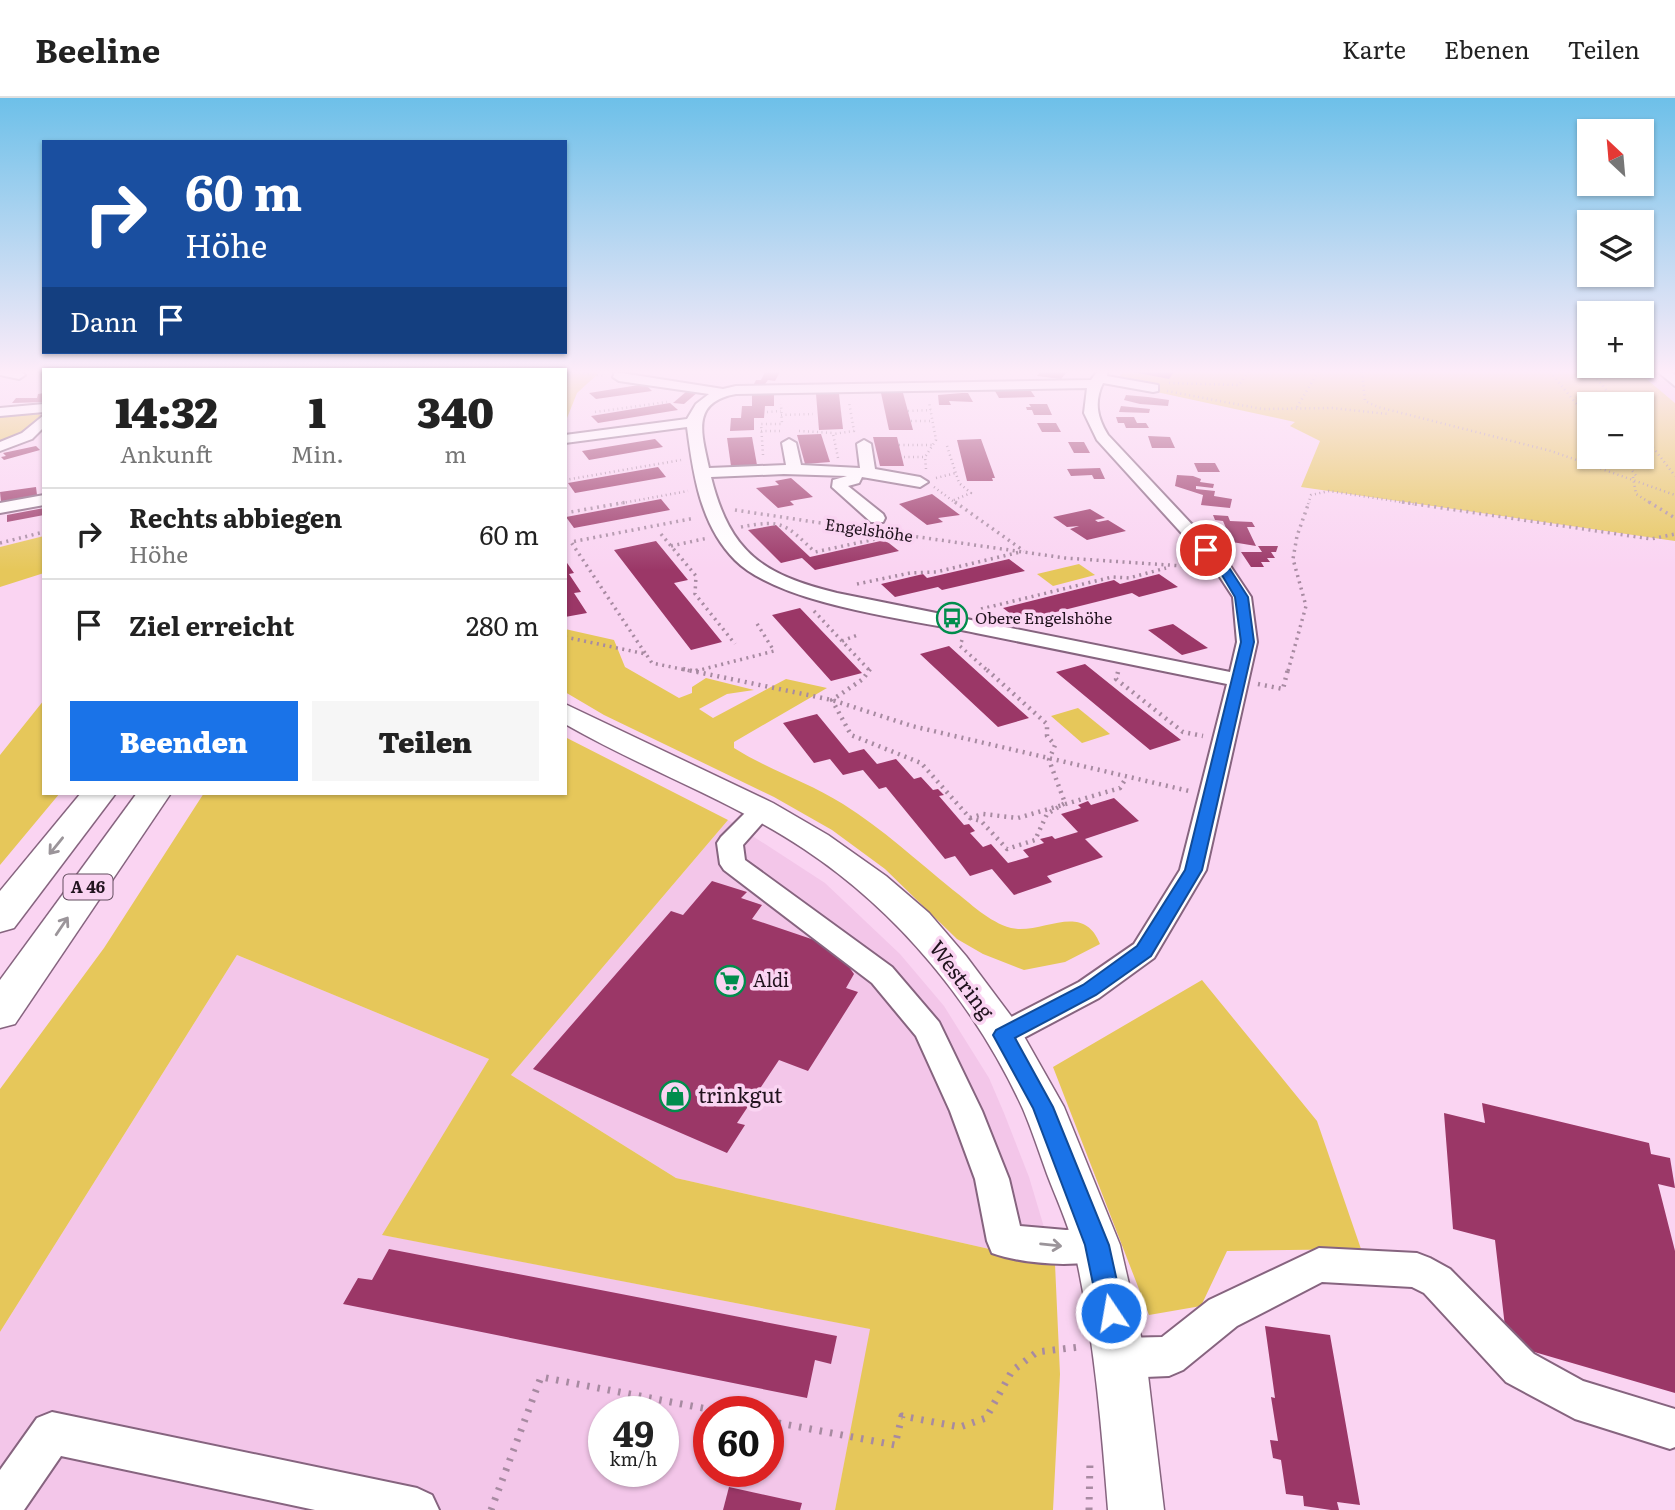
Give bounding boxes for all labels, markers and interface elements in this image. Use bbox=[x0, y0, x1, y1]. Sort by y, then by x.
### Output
text: Beeline bbox=[35, 24, 160, 73]
text: Karte bbox=[1342, 31, 1406, 66]
text: Ebenen bbox=[1444, 31, 1530, 66]
text: Teilen bbox=[1568, 31, 1640, 66]
north arrow bbox=[1577, 119, 1654, 196]
map controls bbox=[1577, 119, 1654, 469]
text: 60 m bbox=[185, 153, 302, 226]
icon: right bbox=[70, 168, 161, 259]
button: layers bbox=[1577, 210, 1654, 287]
text: Höhe bbox=[185, 220, 267, 268]
text: Dann bbox=[70, 301, 138, 340]
icon: arrive bbox=[152, 301, 190, 339]
button: + bbox=[1577, 301, 1654, 378]
text: 14:32 bbox=[115, 379, 218, 441]
text: 1 bbox=[309, 379, 326, 441]
text: 340 bbox=[417, 379, 494, 441]
button: − bbox=[1577, 392, 1654, 469]
text: Ankunft bbox=[120, 436, 212, 470]
text: Min. bbox=[291, 436, 344, 470]
text: m bbox=[444, 436, 467, 470]
text: Rechts abbiegen bbox=[129, 497, 342, 536]
street label: Engelshöhe bbox=[824, 511, 915, 547]
text: 60 m bbox=[480, 514, 539, 553]
icon: right bbox=[70, 515, 108, 553]
pin bbox=[1176, 520, 1236, 580]
icon: arrive bbox=[1187, 531, 1225, 569]
text: Höhe bbox=[129, 536, 188, 570]
bus stop icon: Obere Engelshöhe bbox=[935, 601, 969, 635]
text: Ziel erreicht bbox=[129, 605, 294, 644]
text: 280 m bbox=[466, 605, 539, 644]
place label: Obere Engelshöhe bbox=[975, 605, 1112, 629]
icon: arrive bbox=[70, 606, 108, 644]
button: Beenden bbox=[70, 701, 298, 781]
button: Teilen bbox=[312, 701, 539, 781]
one-way arrow bbox=[49, 837, 64, 855]
road number: A 46 bbox=[64, 874, 112, 900]
one-way arrow bbox=[55, 916, 69, 936]
street label: Westring bbox=[923, 933, 1003, 1025]
supermarket icon: Aldi bbox=[713, 964, 747, 998]
place label: Aldi bbox=[753, 966, 789, 993]
place label: trinkgut bbox=[698, 1078, 783, 1109]
shop icon: trinkgut bbox=[658, 1079, 692, 1113]
one-way arrow bbox=[1039, 1239, 1062, 1252]
position arrow bbox=[1074, 1276, 1148, 1350]
speed limit sign: 60 bbox=[693, 1396, 784, 1487]
text: 49 bbox=[613, 1406, 654, 1458]
text: km/h bbox=[610, 1445, 657, 1472]

